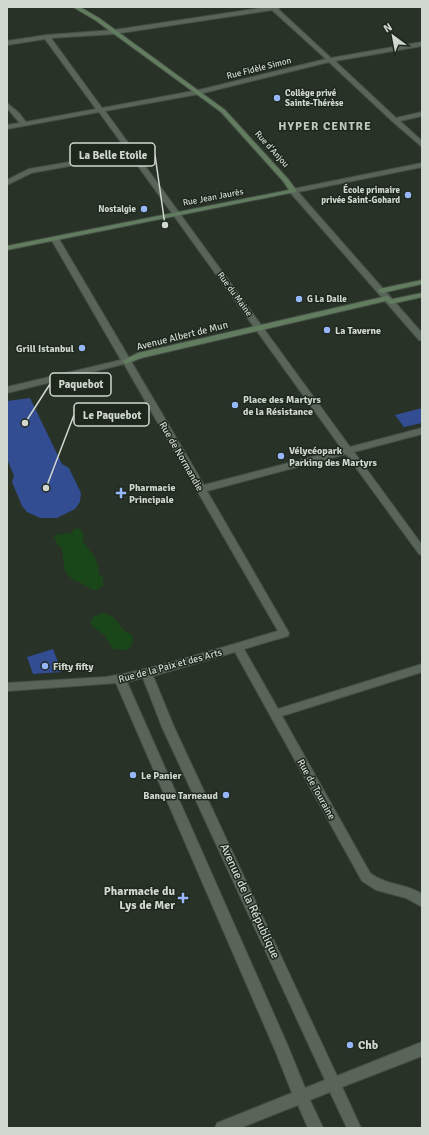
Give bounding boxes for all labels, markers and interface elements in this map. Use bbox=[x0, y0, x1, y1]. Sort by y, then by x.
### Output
north arrow bbox=[373, 16, 413, 56]
text: N bbox=[381, 20, 395, 35]
street label: Rue Fidèle Simon bbox=[226, 55, 293, 82]
place label: Collège privé Sainte-Thérèse bbox=[285, 88, 344, 109]
marker: Collège privé Sainte-Thérèse bbox=[272, 93, 282, 103]
district label: HYPER CENTRE bbox=[278, 119, 372, 134]
street label: Rue d'Anjou bbox=[252, 129, 291, 170]
callout: La Belle Etoile bbox=[70, 143, 155, 166]
text: La Belle Etoile bbox=[79, 149, 148, 162]
place label: École primaire privée Saint-Gohard bbox=[321, 183, 401, 206]
street label: Rue Jean Jaurès bbox=[182, 186, 244, 209]
marker: École primaire privée Saint-Gohard bbox=[403, 190, 413, 200]
place label: Nostalgie bbox=[98, 204, 137, 215]
marker: Nostalgie bbox=[139, 204, 149, 214]
street label: Rue du Maine bbox=[215, 270, 255, 319]
marker: G La Dalle bbox=[294, 294, 304, 304]
place label: G La Dalle bbox=[307, 294, 347, 305]
street label: Avenue Albert de Mun bbox=[135, 319, 229, 353]
marker: La Taverne bbox=[322, 325, 332, 335]
place label: La Taverne bbox=[335, 325, 381, 337]
place label: Grill Istanbul bbox=[16, 343, 74, 355]
marker: Grill Istanbul bbox=[77, 343, 87, 353]
callout: Paquebot bbox=[50, 373, 111, 396]
text: Paquebot bbox=[59, 378, 104, 391]
place label: Place des Martyrs de la Résistance bbox=[243, 394, 322, 418]
marker: Place des Martyrs de la Résistance bbox=[230, 400, 240, 410]
callout: Le Paquebot bbox=[74, 403, 149, 426]
text: Le Paquebot bbox=[83, 409, 141, 422]
street label: Rue de Normandie bbox=[156, 420, 206, 493]
place label: Vélycéopark Parking des Martyrs bbox=[289, 445, 378, 469]
marker: Vélycéopark Parking des Martyrs bbox=[276, 451, 286, 461]
place label: Pharmacie Principale bbox=[129, 482, 175, 506]
marker: Pharmacie Principale bbox=[116, 488, 126, 498]
street label: Rue de la Paix et des Arts bbox=[117, 646, 224, 686]
marker: Fifty fifty bbox=[40, 661, 50, 671]
place label: Fifty fifty bbox=[53, 661, 93, 673]
street label: Rue de Touraine bbox=[294, 757, 338, 822]
marker: Le Panier bbox=[128, 770, 138, 780]
place label: Le Panier bbox=[141, 770, 182, 782]
place label: Banque Tarneaud bbox=[143, 790, 219, 802]
marker: Banque Tarneaud bbox=[221, 790, 231, 800]
street label: Avenue de la République bbox=[216, 841, 283, 961]
place label: Pharmacie du Lys de Mer bbox=[104, 884, 175, 913]
marker: Pharmacie du Lys de Mer bbox=[178, 893, 188, 903]
place label: Chb bbox=[358, 1038, 379, 1053]
marker: Chb bbox=[345, 1040, 355, 1050]

